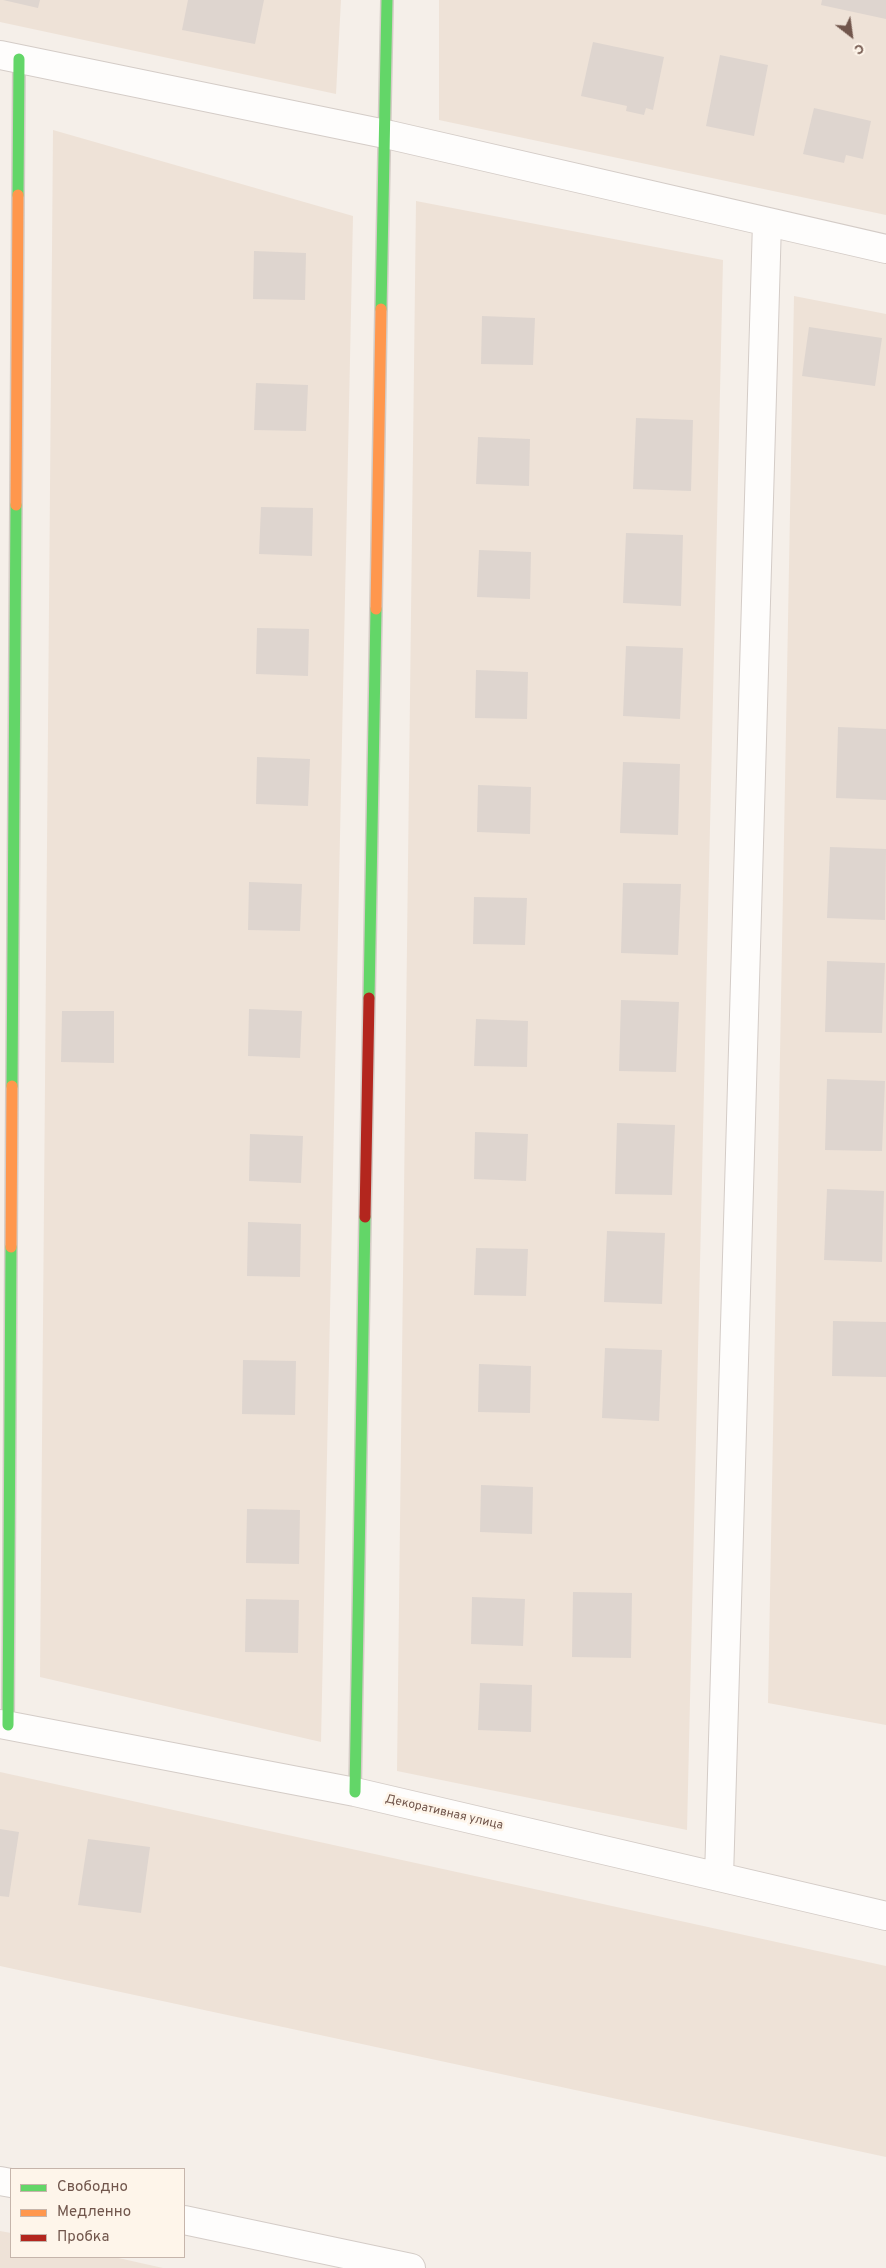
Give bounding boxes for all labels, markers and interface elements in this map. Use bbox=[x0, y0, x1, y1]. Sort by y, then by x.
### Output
north arrow bbox=[826, 10, 876, 60]
text: С bbox=[851, 39, 867, 58]
street label: Декоративная улица bbox=[384, 1792, 504, 1834]
legend bbox=[10, 2168, 185, 2258]
text: Свободно bbox=[57, 2178, 128, 2197]
text: Медленно bbox=[57, 2203, 131, 2222]
text: Пробка bbox=[57, 2228, 109, 2247]

